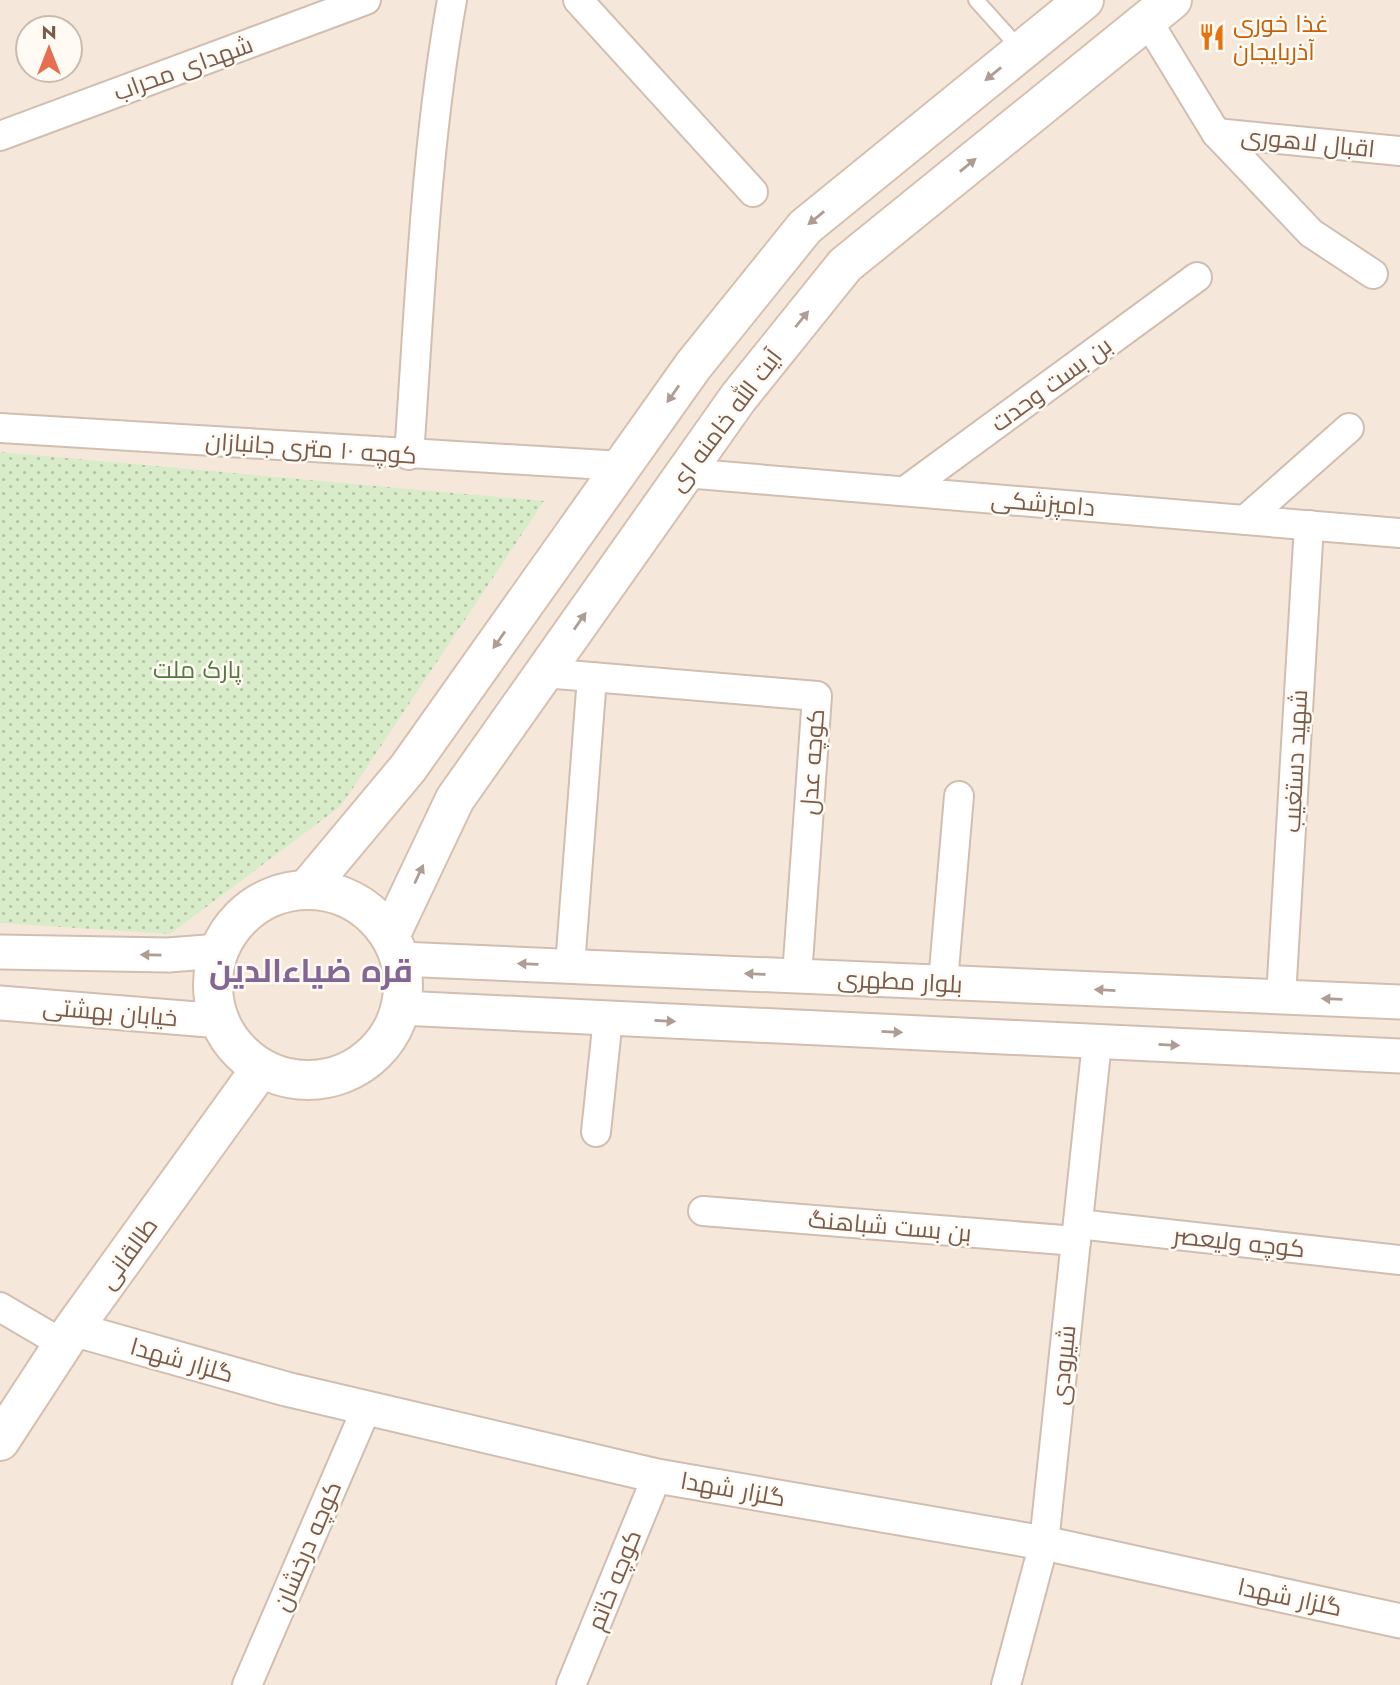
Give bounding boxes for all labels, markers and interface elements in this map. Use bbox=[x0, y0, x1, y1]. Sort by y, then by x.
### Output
place label: غذا خوری آذربایجان bbox=[1233, 6, 1329, 69]
north arrow bbox=[14, 14, 84, 84]
text: N bbox=[41, 19, 57, 46]
restaurant icon: غذا خوری آذربایجان bbox=[1197, 22, 1227, 52]
street label: شهدای محراب bbox=[108, 27, 258, 109]
one-way arrow bbox=[984, 66, 1002, 81]
street label: اقبال لاهوری bbox=[1239, 118, 1377, 166]
one-way arrow bbox=[959, 158, 976, 173]
one-way arrow bbox=[808, 210, 826, 225]
one-way arrow bbox=[794, 310, 808, 328]
street label: بن بست وحدت bbox=[983, 328, 1119, 440]
street label: آیت الله خامنه ای bbox=[660, 341, 791, 499]
one-way arrow bbox=[666, 385, 680, 403]
street label: کوچه ۱۰ متری جانبازان bbox=[204, 423, 418, 473]
street label: دامپزشکی bbox=[989, 481, 1097, 525]
one-way arrow bbox=[573, 612, 587, 630]
one-way arrow bbox=[492, 631, 506, 649]
park label: پارک ملت bbox=[153, 652, 242, 687]
street label: شهید دستغیب bbox=[1274, 689, 1316, 833]
street label: کوچه عدل bbox=[791, 708, 833, 816]
one-way arrow bbox=[414, 864, 425, 884]
district label: قره ضیاءالدین bbox=[209, 948, 413, 994]
one-way arrow bbox=[140, 949, 162, 961]
one-way arrow bbox=[516, 959, 538, 970]
street label: بلوار مطهری bbox=[836, 960, 964, 1002]
one-way arrow bbox=[744, 969, 766, 980]
one-way arrow bbox=[1093, 984, 1115, 995]
street label: خیابان بهشتی bbox=[41, 989, 179, 1035]
one-way arrow bbox=[1321, 994, 1343, 1005]
one-way arrow bbox=[654, 1015, 676, 1026]
one-way arrow bbox=[882, 1026, 904, 1037]
one-way arrow bbox=[1158, 1040, 1180, 1051]
street label: بن بست شباهنگ bbox=[807, 1201, 973, 1251]
street label: طالقانی bbox=[90, 1210, 166, 1296]
street label: کوچه ولیعصر bbox=[1169, 1217, 1307, 1266]
street label: شیرودی bbox=[1041, 1323, 1085, 1407]
street label: گلزار شهدا bbox=[126, 1329, 238, 1391]
street label: گلزار شهدا bbox=[678, 1463, 788, 1515]
street label: کوچه درخشان bbox=[264, 1476, 350, 1616]
street label: کوچه خاتم bbox=[578, 1524, 650, 1636]
street label: گلزار شهدا bbox=[1235, 1569, 1345, 1625]

